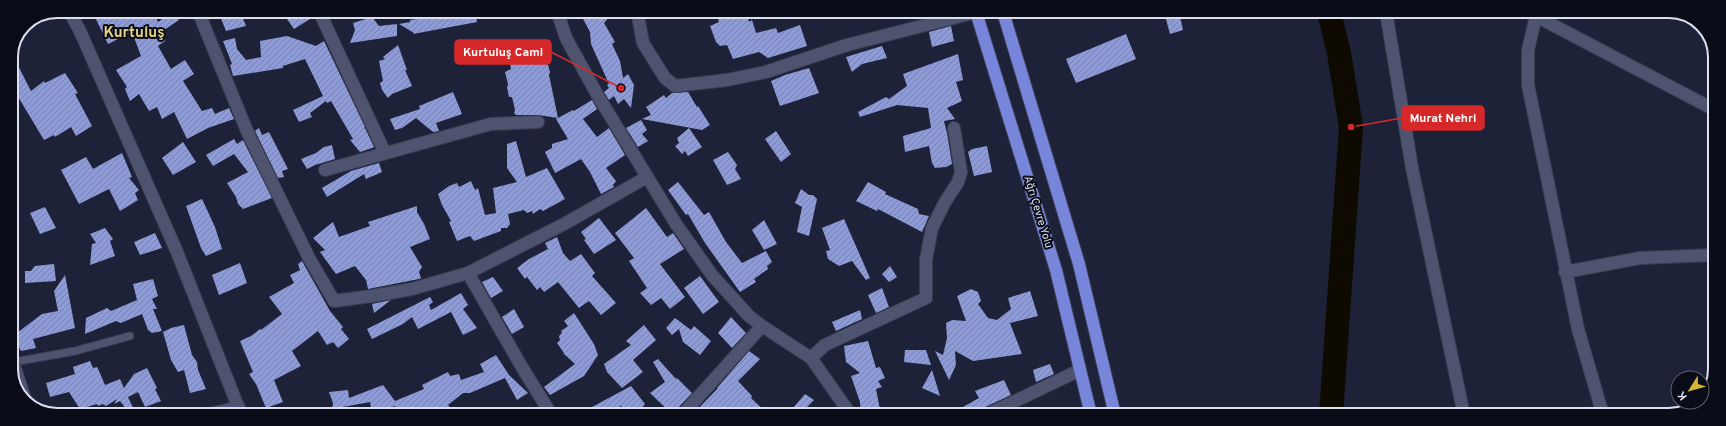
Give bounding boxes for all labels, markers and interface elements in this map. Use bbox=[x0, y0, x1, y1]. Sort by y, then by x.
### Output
district label: Kurtuluş bbox=[103, 24, 165, 43]
callout: Kurtuluş Cami bbox=[455, 40, 551, 64]
text: Kurtuluş Cami bbox=[463, 45, 543, 61]
callout: Murat Nehri bbox=[1402, 106, 1484, 130]
text: Murat Nehri bbox=[1410, 111, 1476, 127]
street label: Ağrı Çevre Yolu bbox=[1020, 174, 1056, 250]
north arrow bbox=[1670, 370, 1710, 410]
text: K bbox=[1675, 388, 1691, 403]

